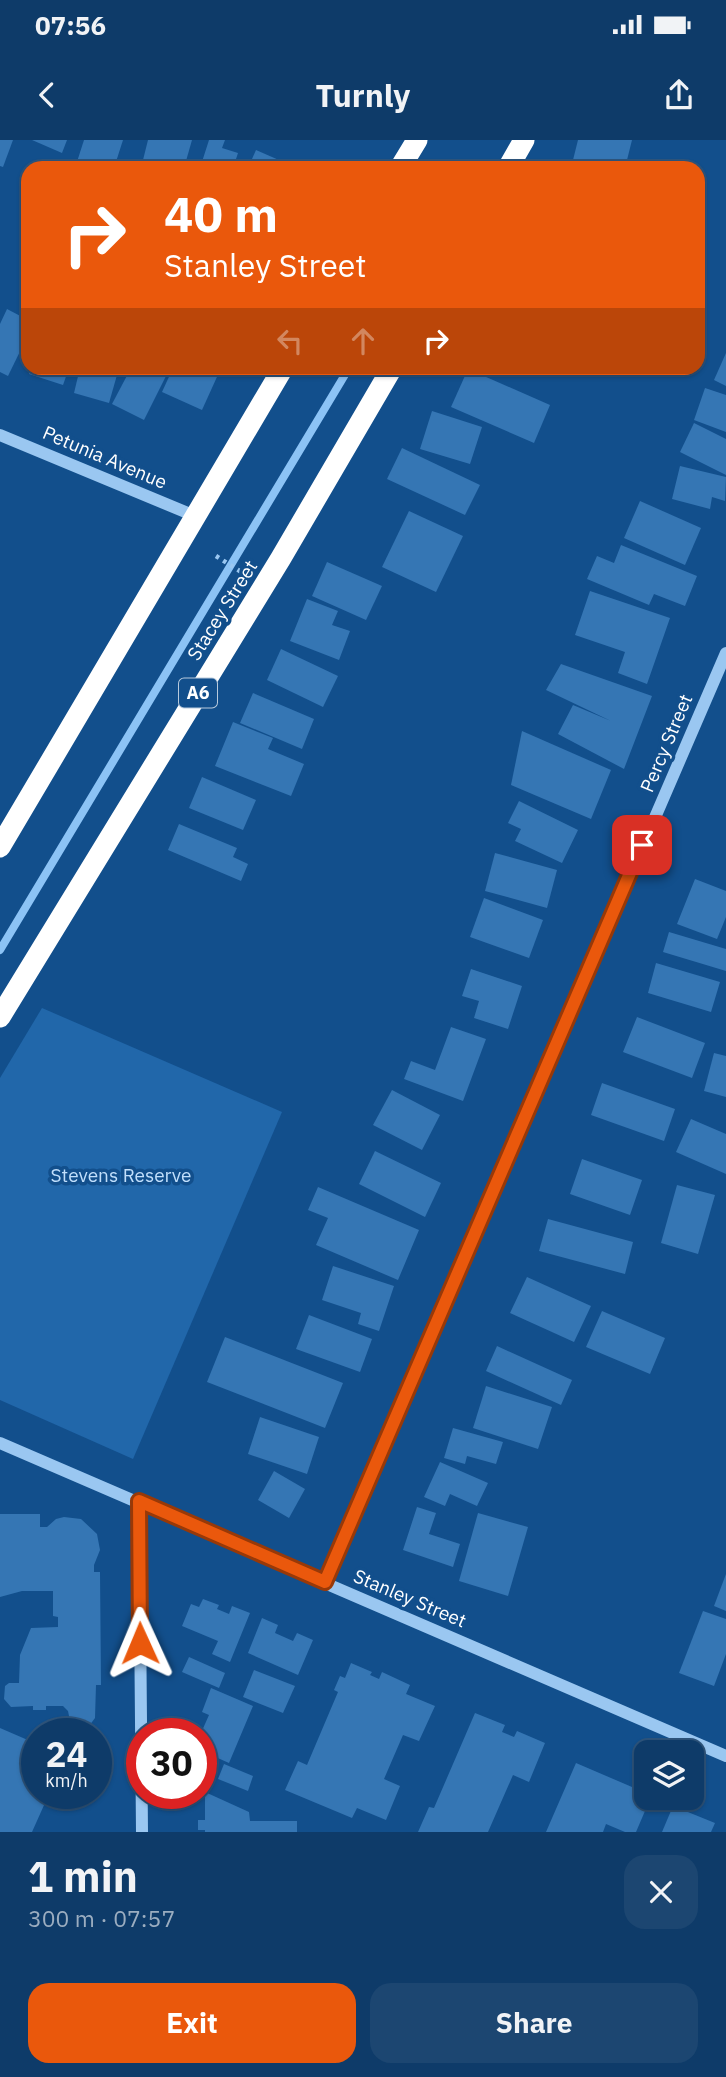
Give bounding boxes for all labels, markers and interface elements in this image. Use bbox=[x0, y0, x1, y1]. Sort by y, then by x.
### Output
text: 07:56 bbox=[35, 8, 106, 42]
text: Turnly bbox=[316, 74, 410, 116]
icon: back bbox=[28, 76, 66, 114]
icon: share bbox=[660, 76, 698, 114]
text: 40 m bbox=[164, 182, 278, 245]
icon: right bbox=[49, 189, 140, 280]
text: Stanley Street bbox=[164, 244, 367, 286]
icon: left bbox=[271, 322, 309, 360]
icon: ahead bbox=[344, 322, 382, 360]
icon: right bbox=[417, 322, 455, 360]
street label: Petunia Avenue bbox=[39, 420, 171, 494]
street label: Stacey Street bbox=[182, 555, 262, 665]
road number: A6 bbox=[179, 678, 217, 708]
street label: Percy Street bbox=[635, 690, 697, 796]
pin bbox=[612, 815, 672, 875]
icon: arrive bbox=[623, 826, 661, 864]
park label: Stevens Reserve bbox=[51, 1163, 191, 1187]
street label: Stanley Street bbox=[350, 1563, 470, 1633]
position arrow bbox=[103, 1606, 177, 1680]
speed limit sign: 30 bbox=[126, 1718, 217, 1809]
text: 24 bbox=[45, 1731, 88, 1777]
map controls bbox=[634, 1740, 704, 1810]
button: layers bbox=[634, 1740, 704, 1810]
text: km/h bbox=[45, 1769, 88, 1792]
text: 1 min bbox=[28, 1849, 138, 1904]
button: close bbox=[624, 1855, 698, 1929]
text: 300 m · 07:57 bbox=[28, 1903, 175, 1933]
button: Exit bbox=[28, 1983, 356, 2063]
button: Share bbox=[370, 1983, 698, 2063]

